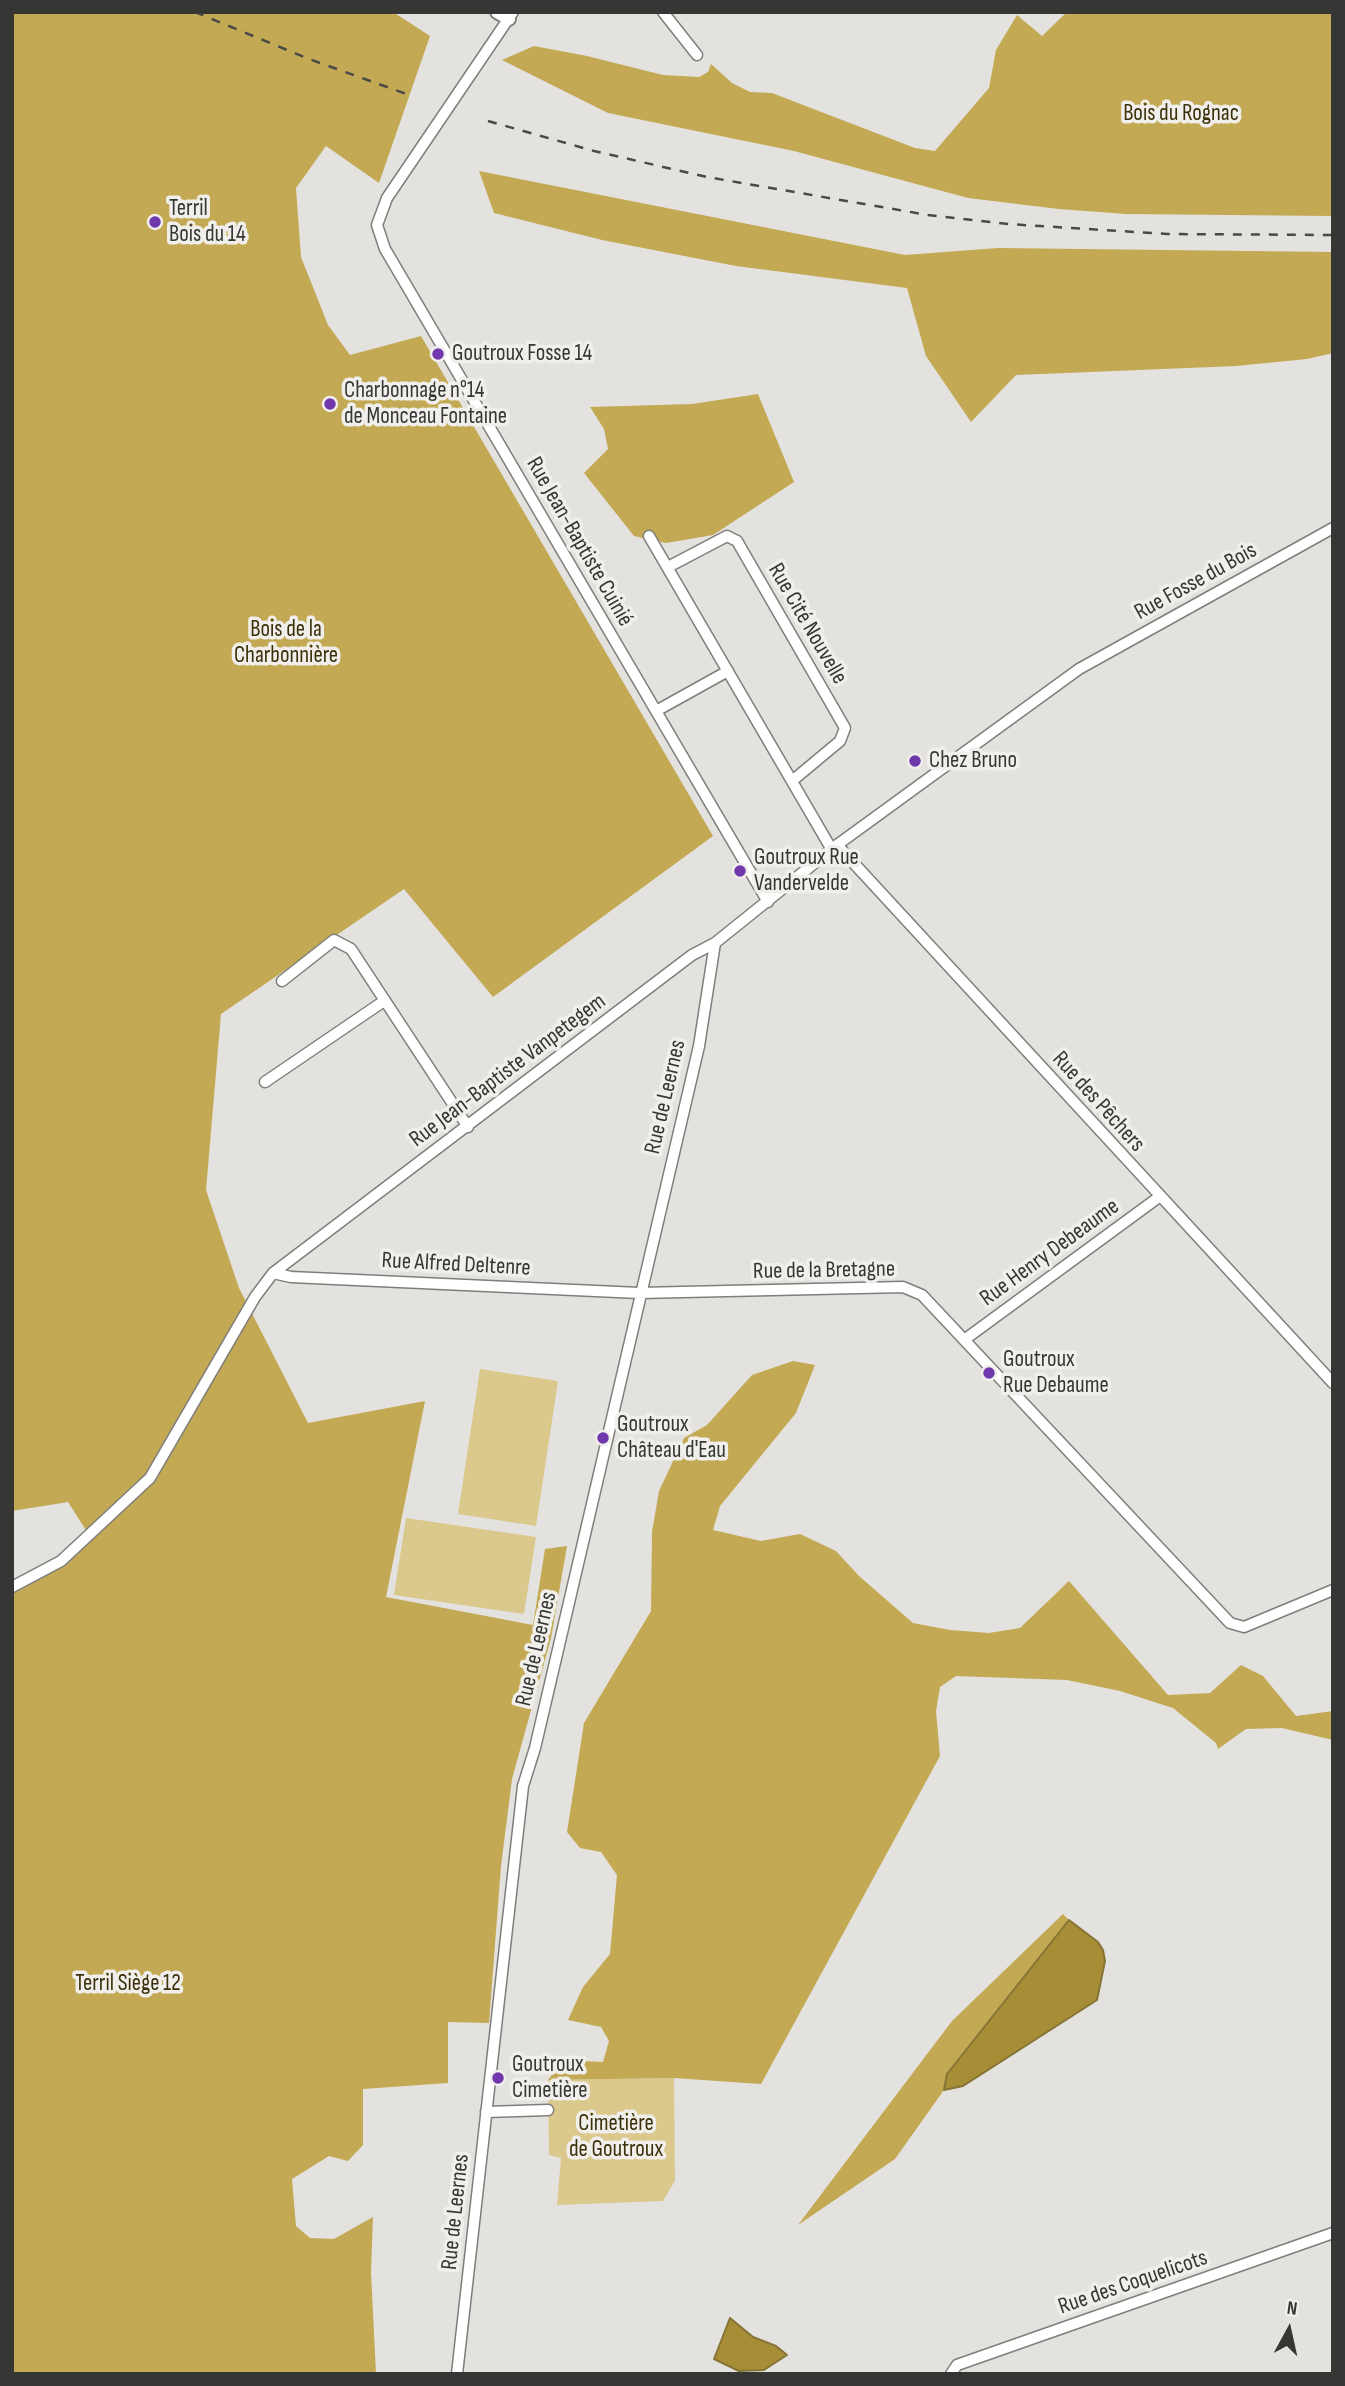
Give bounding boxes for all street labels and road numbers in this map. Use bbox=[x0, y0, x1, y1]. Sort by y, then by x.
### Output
street label: Rue Jean-Baptiste Cuinié bbox=[519, 453, 639, 631]
street label: Rue Fosse du Bois bbox=[1130, 537, 1262, 627]
street label: Rue Cité Nouvelle bbox=[761, 559, 853, 689]
street label: Rue Jean-Baptiste Vanpetegem bbox=[404, 988, 612, 1154]
street label: Rue de Leernes bbox=[639, 1037, 693, 1157]
street label: Rue des Pêchers bbox=[1046, 1046, 1150, 1158]
street label: Rue Henry Debeaume bbox=[975, 1193, 1125, 1313]
street label: Rue Alfred Deltenre bbox=[381, 1247, 531, 1283]
street label: Rue de la Bretagne bbox=[753, 1256, 895, 1286]
street label: Rue de Leernes bbox=[510, 1589, 564, 1709]
street label: Rue de Leernes bbox=[436, 2153, 476, 2271]
street label: Rue des Coquelicots bbox=[1055, 2245, 1211, 2321]

